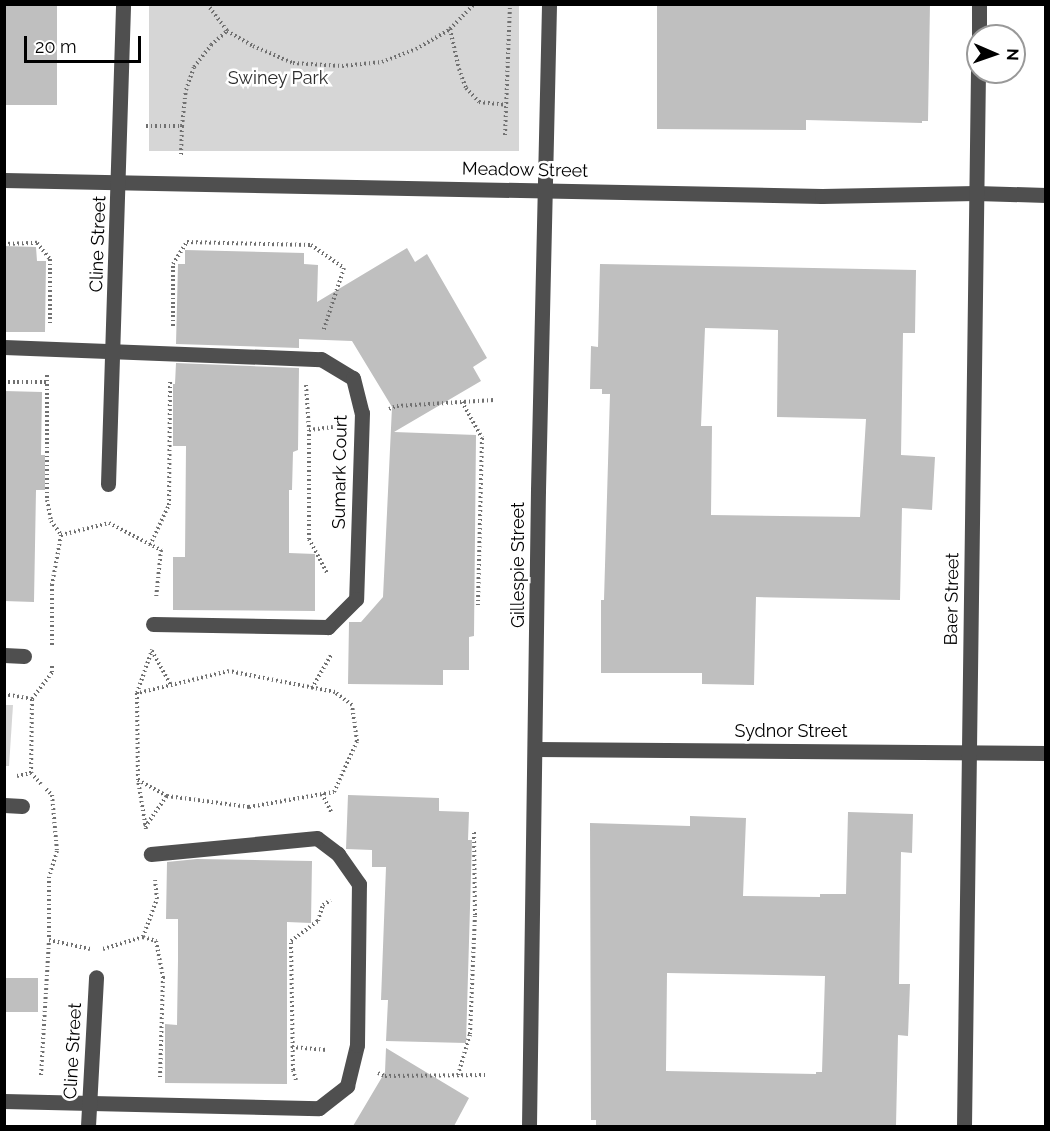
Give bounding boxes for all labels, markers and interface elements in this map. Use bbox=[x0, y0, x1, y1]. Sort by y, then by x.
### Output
scale bar bbox=[27, 24, 144, 62]
north arrow bbox=[966, 24, 1026, 84]
text: 20 m bbox=[35, 36, 77, 57]
text: N bbox=[1003, 48, 1022, 61]
park label: Swiney Park bbox=[227, 67, 329, 89]
street label: Meadow Street bbox=[461, 158, 589, 182]
street label: Cline Street bbox=[86, 195, 110, 293]
street label: Sumark Court bbox=[328, 415, 352, 529]
street label: Gillespie Street bbox=[507, 502, 529, 628]
street label: Baer Street bbox=[940, 552, 964, 646]
street label: Sydnor Street bbox=[734, 720, 848, 742]
street label: Cline Street bbox=[60, 1002, 86, 1100]

